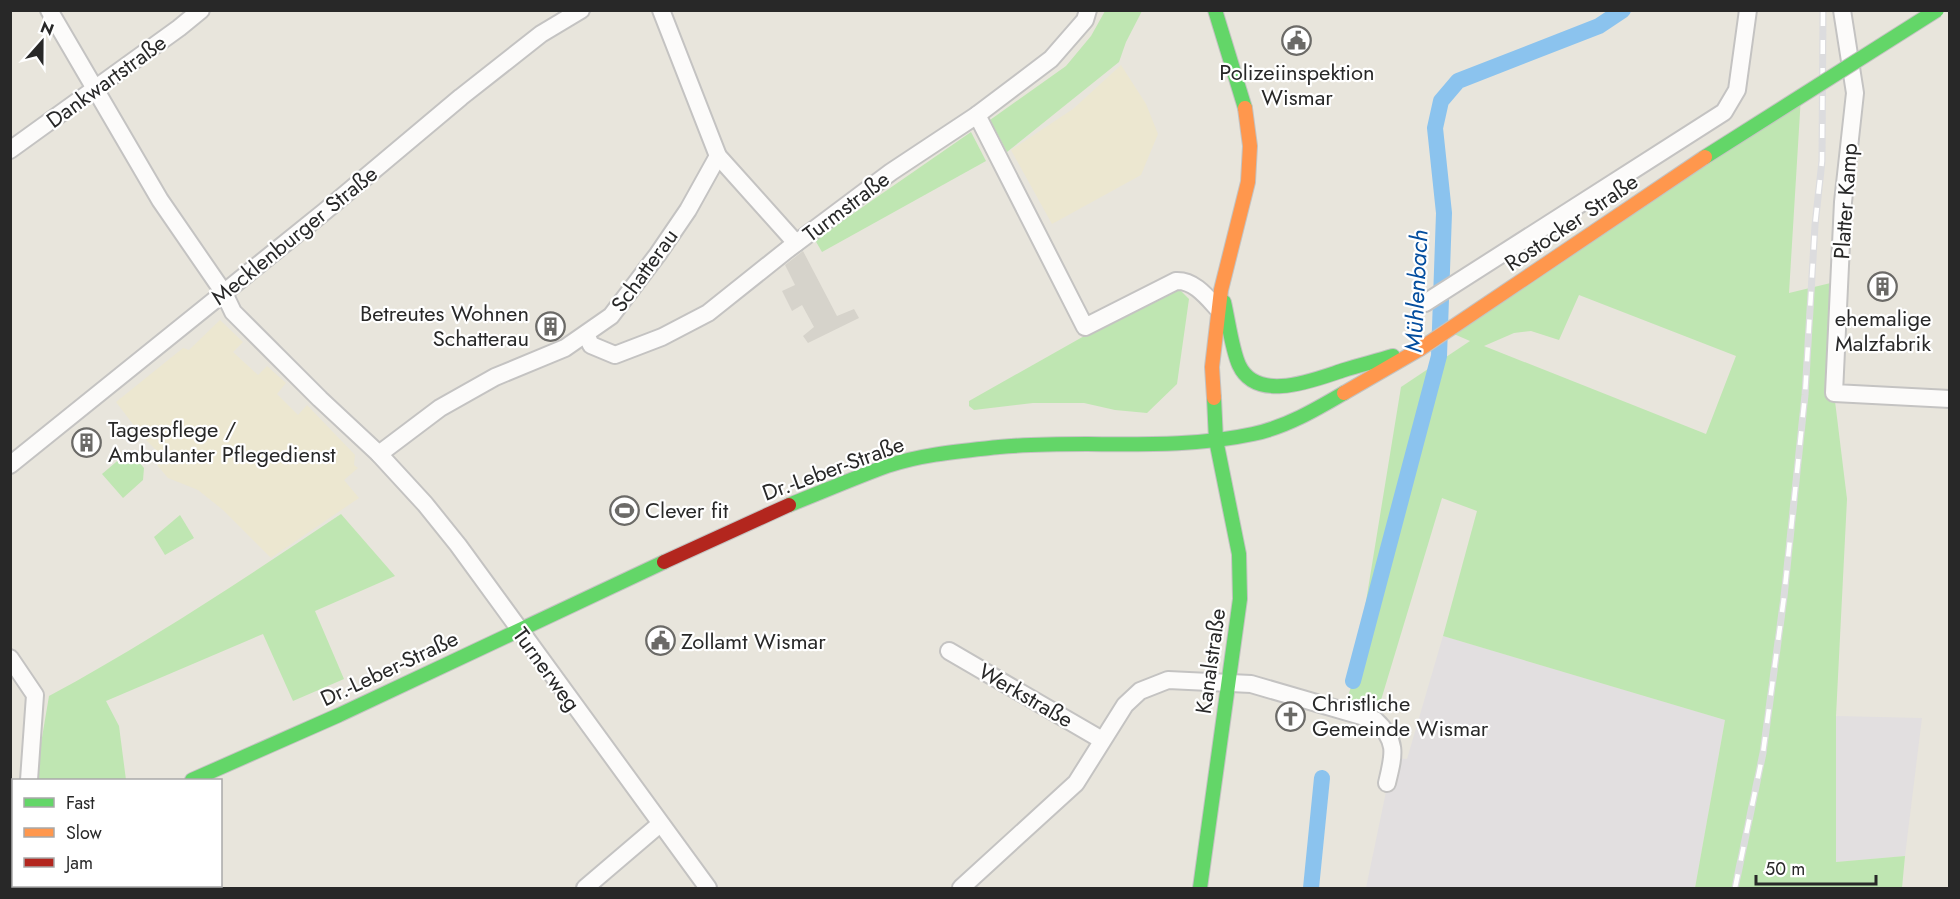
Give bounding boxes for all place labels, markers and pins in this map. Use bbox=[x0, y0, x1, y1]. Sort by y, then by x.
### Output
public building icon: Polizeiinspektion Wismar bbox=[1281, 24, 1313, 56]
place label: Polizeiinspektion Wismar bbox=[1219, 56, 1375, 113]
building icon: ehemalige Malzfabrik bbox=[1867, 270, 1899, 302]
place label: Betreutes Wohnen Schatterau bbox=[360, 297, 529, 354]
place label: ehemalige Malzfabrik bbox=[1835, 302, 1931, 359]
building icon: Betreutes Wohnen Schatterau bbox=[534, 310, 566, 342]
place label: Tagespflege / Ambulanter Pflegedienst bbox=[108, 413, 336, 470]
building icon: Tagespflege / Ambulanter Pflegedienst bbox=[71, 426, 103, 458]
sports icon: Clever fit bbox=[608, 494, 640, 526]
place label: Clever fit bbox=[645, 494, 729, 526]
public building icon: Zollamt Wismar bbox=[644, 625, 676, 657]
place label: Zollamt Wismar bbox=[681, 625, 826, 657]
place label: Christliche Gemeinde Wismar bbox=[1312, 687, 1489, 744]
church icon: Christliche Gemeinde Wismar bbox=[1275, 700, 1307, 732]

